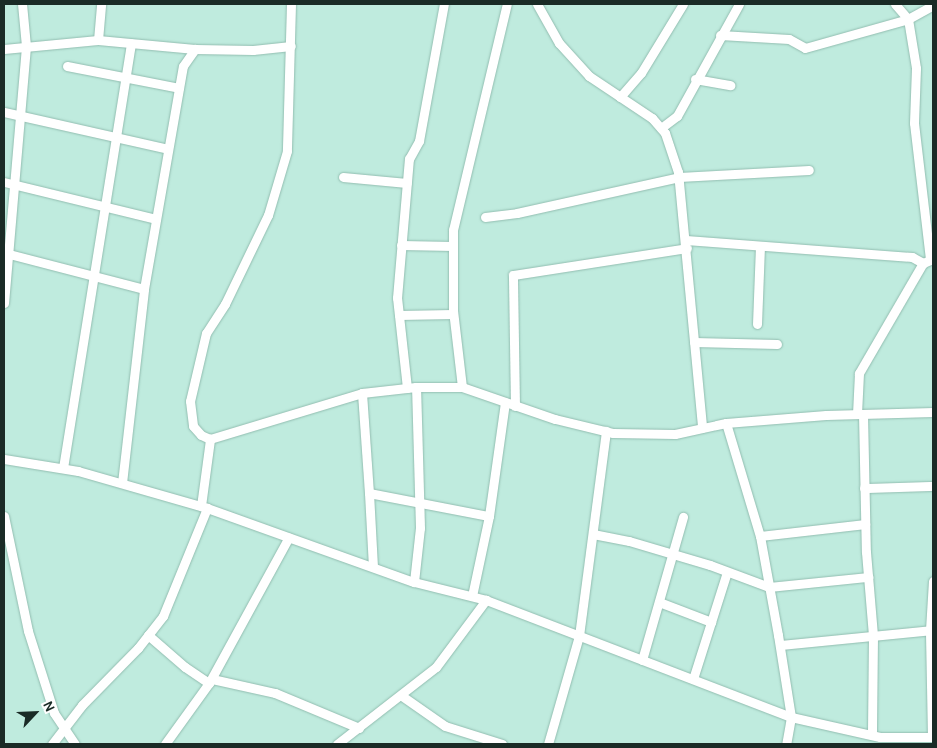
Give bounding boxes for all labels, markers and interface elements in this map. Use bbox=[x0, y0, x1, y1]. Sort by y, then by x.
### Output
north arrow bbox=[10, 688, 60, 738]
text: N bbox=[39, 698, 59, 715]

